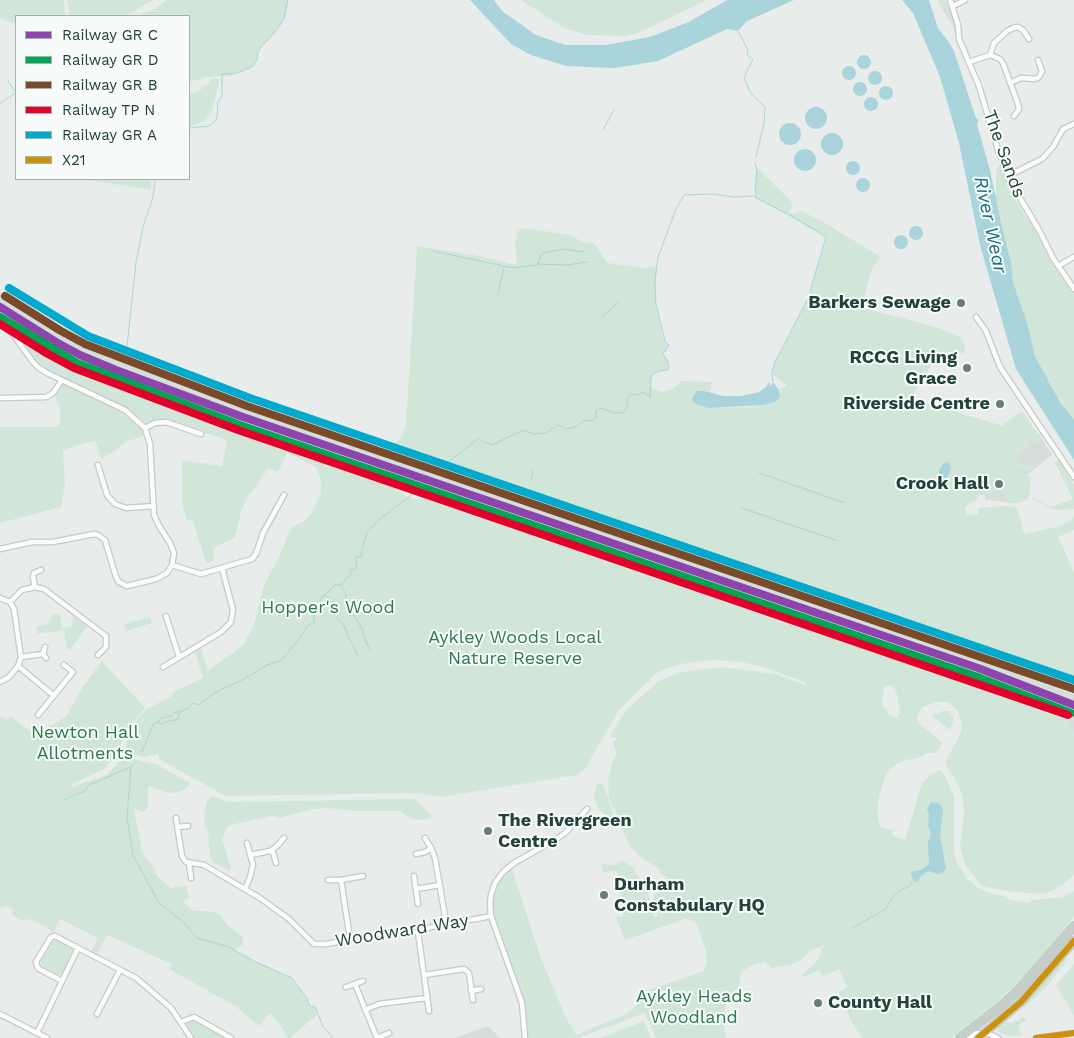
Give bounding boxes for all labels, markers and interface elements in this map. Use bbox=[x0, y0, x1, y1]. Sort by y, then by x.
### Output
legend bbox=[15, 15, 190, 180]
text: Railway GR C bbox=[62, 26, 158, 44]
text: Railway GR D bbox=[62, 51, 158, 69]
text: Railway GR B bbox=[62, 76, 157, 94]
text: Railway TP N bbox=[62, 101, 155, 119]
street label: The Sands bbox=[978, 107, 1030, 201]
text: Railway GR A bbox=[62, 126, 157, 144]
text: X21 bbox=[62, 151, 86, 169]
water label: River Wear bbox=[969, 174, 1011, 276]
place label: Barkers Sewage bbox=[808, 292, 951, 314]
marker: Barkers Sewage bbox=[955, 297, 967, 309]
place label: RCCG Living Grace bbox=[849, 347, 957, 389]
marker: RCCG Living Grace bbox=[961, 362, 973, 374]
place label: Riverside Centre bbox=[843, 393, 990, 415]
marker: Riverside Centre bbox=[994, 398, 1006, 410]
place label: Crook Hall bbox=[896, 473, 989, 495]
marker: Crook Hall bbox=[993, 478, 1005, 490]
park label: Hopper's Wood bbox=[261, 597, 395, 619]
park label: Aykley Woods Local Nature Reserve bbox=[428, 627, 602, 670]
park label: Newton Hall Allotments bbox=[31, 722, 139, 764]
place label: The Rivergreen Centre bbox=[498, 810, 632, 852]
marker: The Rivergreen Centre bbox=[482, 825, 494, 837]
place label: Durham Constabulary HQ bbox=[614, 874, 765, 916]
marker: Durham Constabulary HQ bbox=[598, 889, 610, 901]
street label: Woodward Way bbox=[334, 910, 470, 952]
park label: Aykley Heads Woodland bbox=[636, 986, 752, 1028]
place label: County Hall bbox=[828, 992, 932, 1014]
marker: County Hall bbox=[812, 997, 824, 1009]

